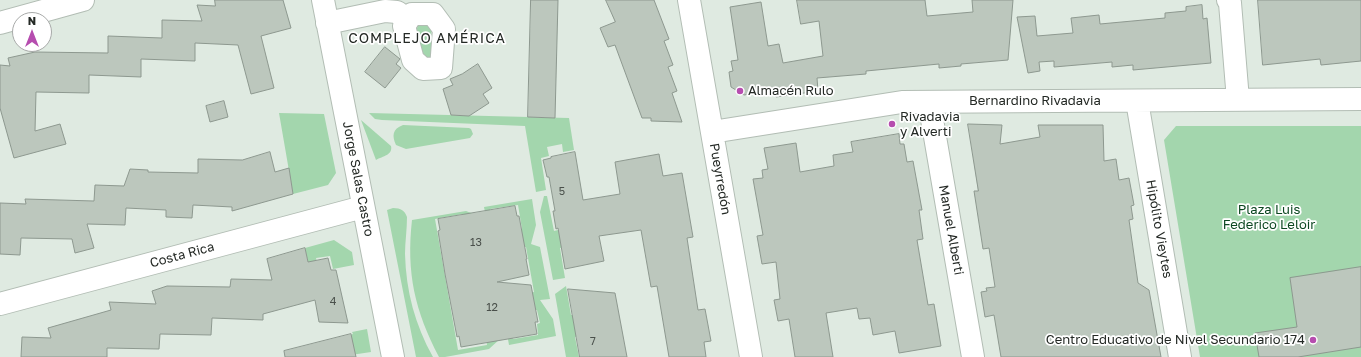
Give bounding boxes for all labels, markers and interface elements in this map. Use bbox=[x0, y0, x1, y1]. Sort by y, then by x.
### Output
north arrow bbox=[12, 12, 52, 52]
text: N bbox=[28, 14, 36, 27]
district label: COMPLEJO AMÉRICA bbox=[348, 31, 506, 47]
place label: Almacén Rulo bbox=[748, 83, 834, 99]
marker: Almacén Rulo bbox=[735, 86, 745, 96]
street label: Bernardino Rivadavia bbox=[969, 93, 1101, 109]
place label: Rivadavia y Alverti bbox=[900, 109, 960, 140]
marker: Rivadavia y Alverti bbox=[887, 119, 897, 129]
street label: Jorge Salas Castro bbox=[339, 120, 377, 238]
street label: Pueyrredón bbox=[706, 142, 734, 216]
street label: Hipólito Vieytes bbox=[1143, 178, 1175, 280]
street label: Manuel Alberti bbox=[935, 184, 967, 276]
house number: 5 bbox=[559, 185, 565, 199]
park label: Plaza Luis Federico Leloir bbox=[1223, 202, 1315, 233]
house number: 13 bbox=[470, 236, 482, 250]
street label: Costa Rica bbox=[148, 239, 216, 271]
house number: 4 bbox=[330, 295, 336, 309]
house number: 12 bbox=[486, 301, 498, 315]
place label: Centro Educativo de Nivel Secundario 174 bbox=[1046, 332, 1305, 348]
house number: 7 bbox=[590, 335, 596, 349]
marker: Centro Educativo de Nivel Secundario 174 bbox=[1308, 335, 1318, 345]

